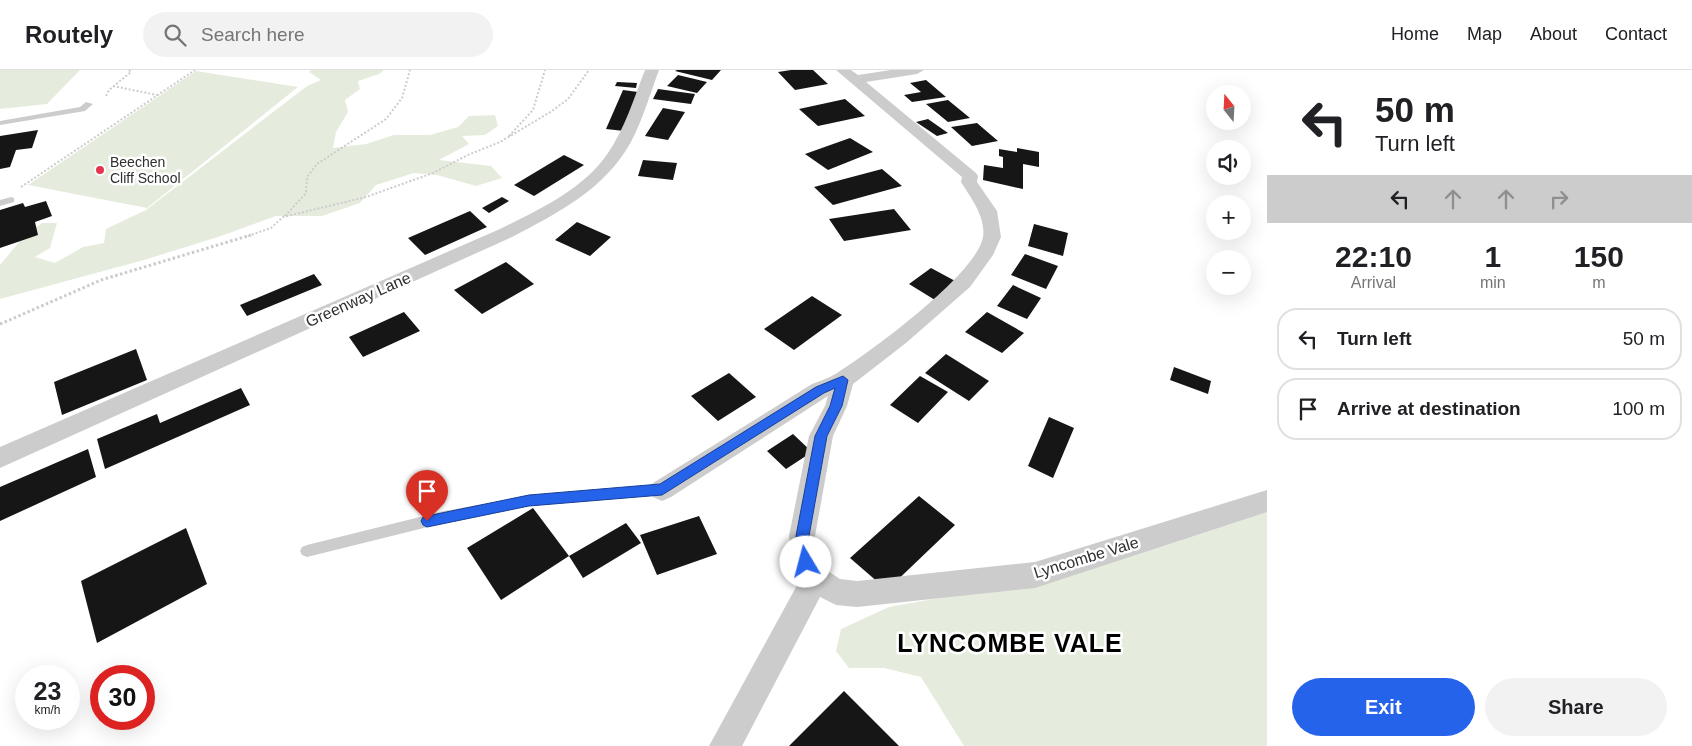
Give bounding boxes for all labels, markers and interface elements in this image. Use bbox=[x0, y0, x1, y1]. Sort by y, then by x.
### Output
search box bbox=[143, 12, 493, 57]
text: Routely bbox=[25, 21, 113, 48]
icon: search bbox=[161, 21, 189, 49]
text: Search here bbox=[201, 24, 305, 45]
text: Home bbox=[1391, 24, 1439, 44]
text: Map bbox=[1467, 24, 1502, 44]
text: About bbox=[1530, 24, 1577, 44]
text: Contact bbox=[1605, 24, 1667, 44]
north arrow bbox=[1206, 85, 1251, 130]
map controls bbox=[1206, 85, 1251, 295]
icon: left bbox=[1292, 90, 1357, 155]
text: 50 m bbox=[1375, 90, 1455, 129]
text: Turn left bbox=[1375, 131, 1455, 156]
button: sound bbox=[1206, 140, 1251, 185]
place label: Beechen Cliff School bbox=[110, 154, 181, 186]
marker: Beechen Cliff School bbox=[94, 164, 106, 176]
icon: left bbox=[1386, 185, 1414, 213]
icon: ahead bbox=[1439, 185, 1467, 213]
icon: ahead bbox=[1492, 185, 1520, 213]
icon: right bbox=[1545, 185, 1573, 213]
button: + bbox=[1206, 195, 1251, 240]
text: 22:10 bbox=[1335, 240, 1412, 273]
text: 1 bbox=[1484, 240, 1501, 273]
text: 150 bbox=[1574, 240, 1624, 273]
button: − bbox=[1206, 250, 1251, 295]
street label: Greenway Lane bbox=[303, 269, 413, 330]
text: Arrival bbox=[1351, 274, 1396, 291]
text: min bbox=[1480, 274, 1506, 291]
text: m bbox=[1592, 274, 1605, 291]
icon: left bbox=[1294, 325, 1322, 353]
text: Turn left bbox=[1337, 328, 1412, 349]
text: 50 m bbox=[1623, 328, 1665, 349]
icon: arrive bbox=[1294, 395, 1322, 423]
text: Arrive at destination bbox=[1337, 398, 1521, 419]
text: 100 m bbox=[1612, 398, 1665, 419]
pin bbox=[406, 470, 448, 521]
icon: arrive bbox=[413, 477, 441, 505]
street label: Lyncombe Vale bbox=[1032, 533, 1141, 581]
position arrow bbox=[779, 535, 831, 587]
district label: LYNCOMBE VALE bbox=[897, 629, 1123, 657]
speed limit sign: 30 bbox=[90, 665, 155, 730]
text: 23 bbox=[34, 677, 61, 705]
button: Exit bbox=[1292, 678, 1475, 736]
button: Share bbox=[1485, 678, 1667, 736]
text: km/h bbox=[34, 703, 61, 717]

